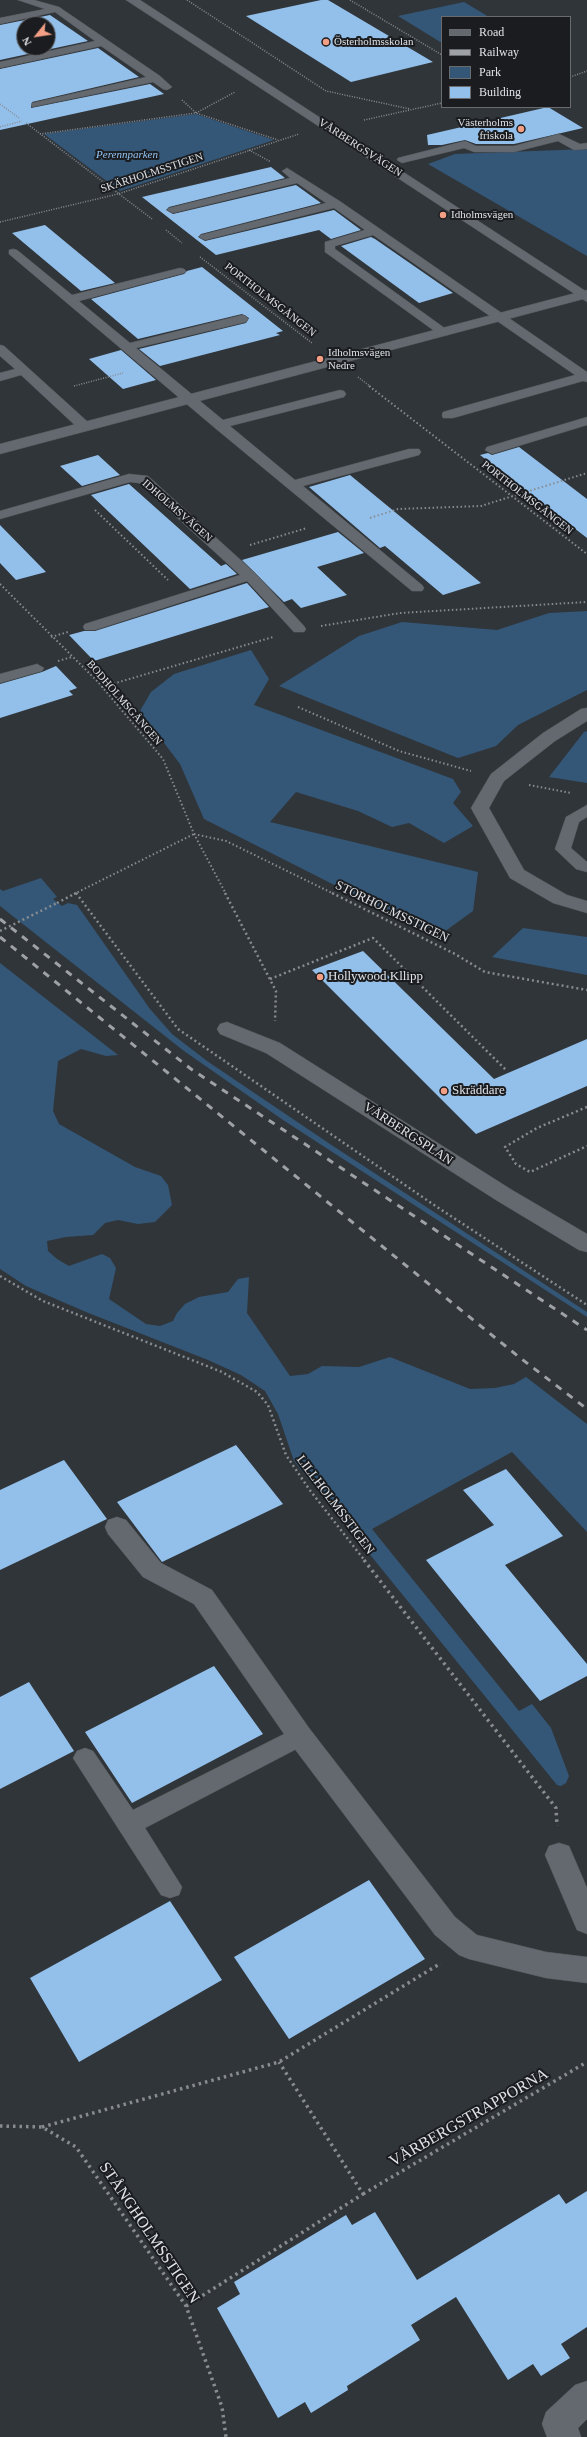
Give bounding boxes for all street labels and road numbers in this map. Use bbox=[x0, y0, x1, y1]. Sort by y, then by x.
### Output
street label: VÅRBERGSVÄGEN bbox=[316, 116, 404, 180]
street label: SKÄRHOLMSSTIGEN bbox=[99, 150, 205, 196]
street label: PORTHOLMSGÅNGEN bbox=[222, 260, 318, 340]
street label: PORTHOLMSGÅNGEN bbox=[479, 458, 575, 538]
street label: IDHOLMSVÄGEN bbox=[139, 477, 215, 545]
street label: BODHOLMSGÅNGEN bbox=[84, 658, 164, 748]
street label: STORHOLMSSTIGEN bbox=[333, 878, 451, 946]
street label: VÅRBERGSPLAN bbox=[360, 1099, 456, 1169]
street label: LILLHOLMSSTIGEN bbox=[293, 1452, 377, 1558]
street label: VÅRBERGSTRAPPORNA bbox=[386, 2065, 552, 2171]
street label: STÅNGHOLMSSTIGEN bbox=[95, 2159, 203, 2307]

